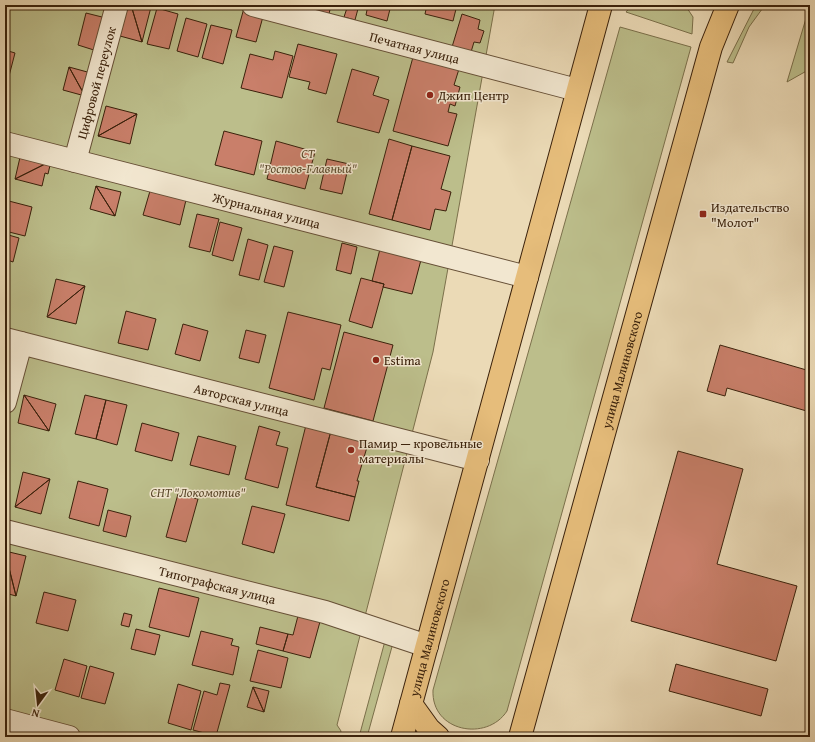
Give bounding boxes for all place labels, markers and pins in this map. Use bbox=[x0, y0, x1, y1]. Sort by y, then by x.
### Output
place label: Джип Центр bbox=[437, 86, 509, 105]
marker: Джип Центр bbox=[425, 90, 435, 100]
place label: Издательство "Молот" bbox=[711, 198, 790, 232]
marker: Издательство "Молот" bbox=[698, 209, 708, 219]
place label: Estima bbox=[384, 351, 422, 370]
marker: Estima bbox=[371, 355, 381, 365]
place label: Памир — кровельные материалы bbox=[359, 434, 482, 468]
marker: Памир — кровельные материалы bbox=[346, 445, 356, 455]

